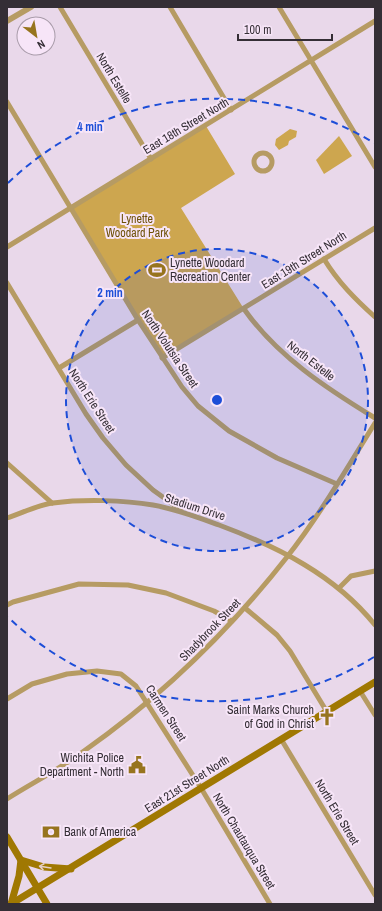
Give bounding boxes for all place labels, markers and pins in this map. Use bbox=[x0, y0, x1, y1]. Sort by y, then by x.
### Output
place label: Lynette Woodard Recreation Center bbox=[170, 255, 251, 285]
sports icon: Lynette Woodard Recreation Center bbox=[147, 260, 167, 280]
centre of rings bbox=[210, 393, 224, 407]
place label: Saint Marks Church of God in Christ bbox=[227, 702, 314, 732]
church icon: Saint Marks Church of God in Christ bbox=[317, 707, 337, 727]
place label: Wichita Police Department - North bbox=[40, 750, 124, 780]
public building icon: Wichita Police Department - North bbox=[127, 755, 147, 775]
bank icon: Bank of America bbox=[41, 822, 61, 842]
place label: Bank of America bbox=[64, 824, 137, 840]

